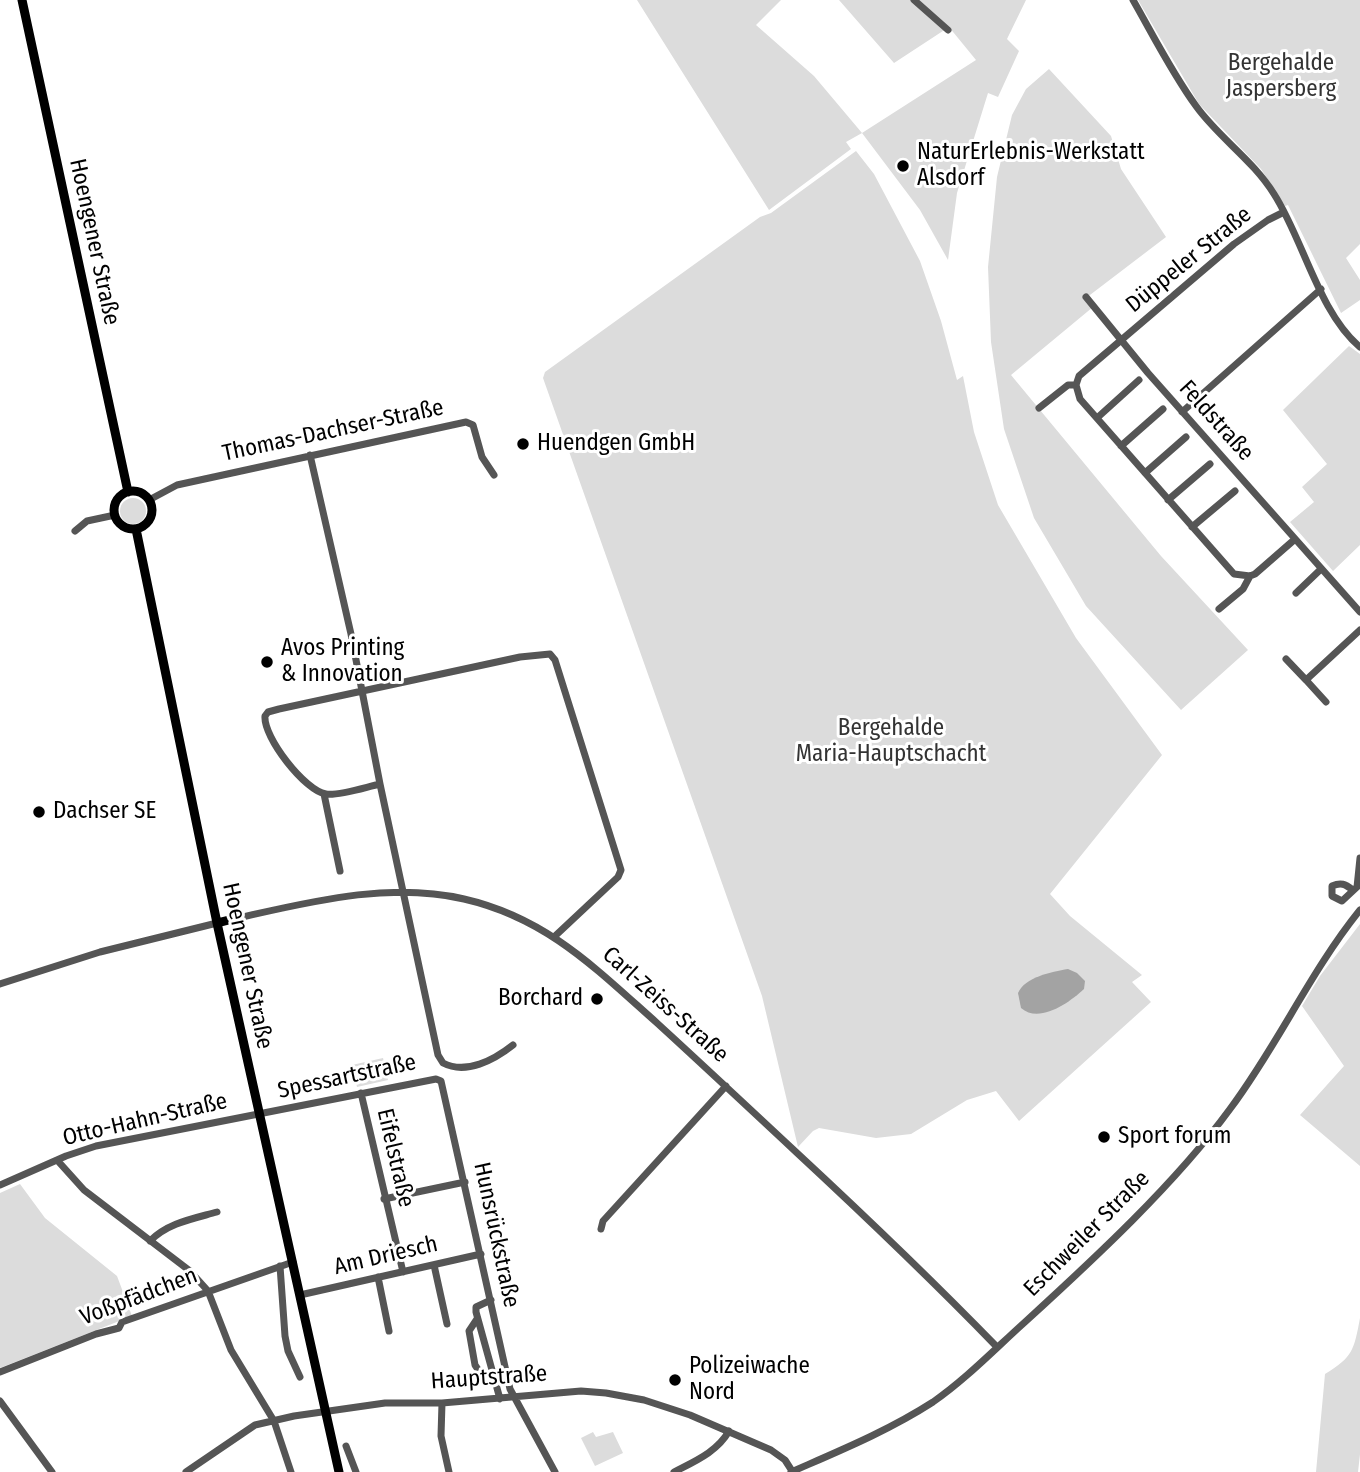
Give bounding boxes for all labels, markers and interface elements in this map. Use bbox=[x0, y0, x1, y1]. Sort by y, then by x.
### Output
park label: Bergehalde Jaspersberg bbox=[1226, 50, 1336, 104]
place label: NaturErlebnis-Werkstatt Alsdorf bbox=[917, 139, 1144, 193]
street label: Hoengener Straße bbox=[63, 156, 125, 328]
marker: NaturErlebnis-Werkstatt Alsdorf bbox=[895, 158, 911, 174]
street label: Düppeler Straße bbox=[1121, 201, 1257, 319]
street label: Feldstraße bbox=[1173, 375, 1259, 467]
street label: Thomas-Dachser-Straße bbox=[220, 394, 446, 468]
place label: Huendgen GmbH bbox=[537, 430, 695, 458]
marker: Huendgen GmbH bbox=[515, 436, 531, 452]
place label: Avos Printing & Innovation bbox=[281, 635, 404, 689]
marker: Avos Printing & Innovation bbox=[259, 654, 275, 670]
park label: Bergehalde Maria-Hauptschacht bbox=[796, 715, 986, 769]
place label: Dachser SE bbox=[53, 798, 156, 826]
marker: Dachser SE bbox=[31, 804, 47, 820]
street label: Hoengener Straße bbox=[216, 880, 278, 1052]
street label: Carl-Zeiss-Straße bbox=[596, 941, 734, 1069]
place label: Borchard bbox=[498, 985, 583, 1013]
marker: Borchard bbox=[589, 991, 605, 1007]
street label: Spessartstraße bbox=[275, 1049, 419, 1105]
street label: Otto-Hahn-Straße bbox=[60, 1088, 230, 1152]
street label: Eifelstraße bbox=[370, 1106, 420, 1210]
place label: Sport forum bbox=[1118, 1123, 1231, 1151]
marker: Sport forum bbox=[1096, 1129, 1112, 1145]
street label: Hunsrückstraße bbox=[467, 1160, 525, 1310]
street label: Eschweiler Straße bbox=[1018, 1165, 1156, 1303]
street label: Am Driesch bbox=[331, 1231, 441, 1281]
street label: Voßpfädchen bbox=[76, 1262, 202, 1332]
place label: Polizeiwache Nord bbox=[689, 1353, 810, 1407]
street label: Hauptstraße bbox=[430, 1360, 548, 1396]
marker: Polizeiwache Nord bbox=[667, 1372, 683, 1388]

